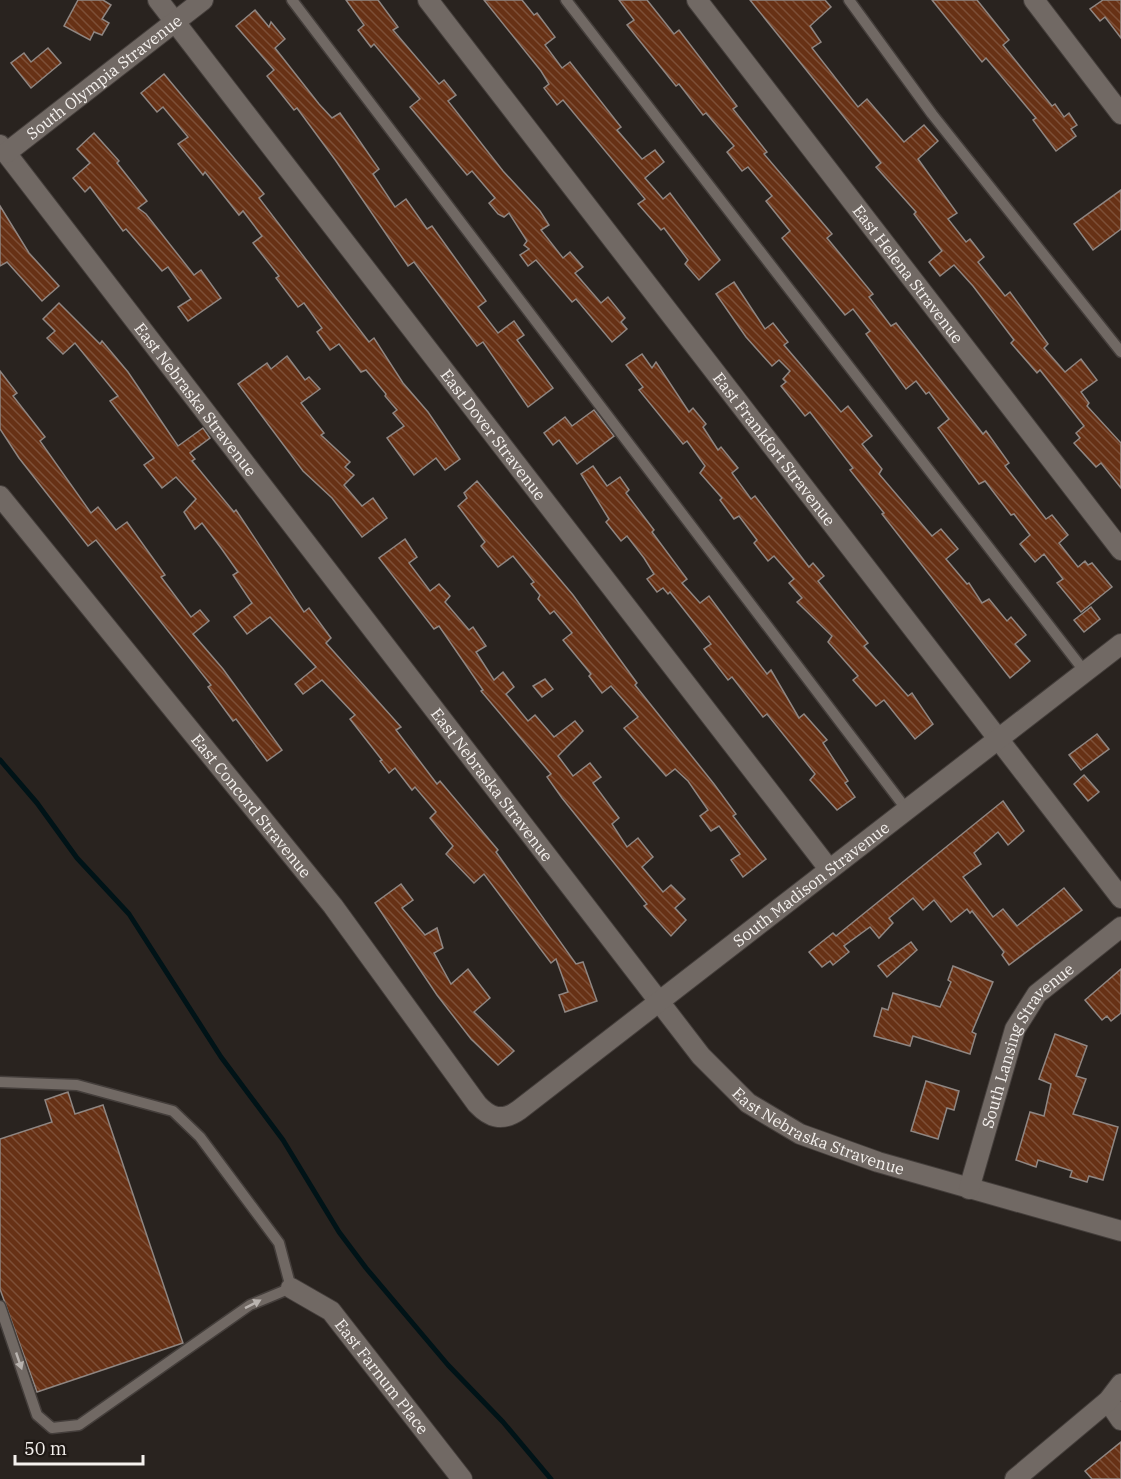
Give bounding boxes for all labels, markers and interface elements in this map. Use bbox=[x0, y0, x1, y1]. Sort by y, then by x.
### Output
street label: South Olympia Stravenue bbox=[22, 10, 186, 144]
street label: East Helena Stravenue bbox=[849, 201, 968, 347]
street label: East Nebraska Stravenue bbox=[130, 319, 261, 480]
street label: East Dover Stravenue bbox=[437, 365, 550, 504]
street label: East Frankfort Stravenue bbox=[709, 368, 840, 530]
street label: East Nebraska Stravenue bbox=[427, 704, 558, 865]
street label: East Concord Stravenue bbox=[187, 730, 316, 882]
street label: South Madison Stravenue bbox=[729, 817, 893, 951]
street label: South Lansing Stravenue bbox=[977, 959, 1078, 1130]
street label: East Nebraska Stravenue bbox=[728, 1083, 907, 1179]
one-way arrow bbox=[245, 1300, 262, 1309]
street label: East Farnum Place bbox=[331, 1315, 433, 1438]
one-way arrow bbox=[15, 1353, 24, 1371]
scale bar bbox=[15, 1428, 142, 1466]
text: 50 m bbox=[24, 1437, 67, 1460]

